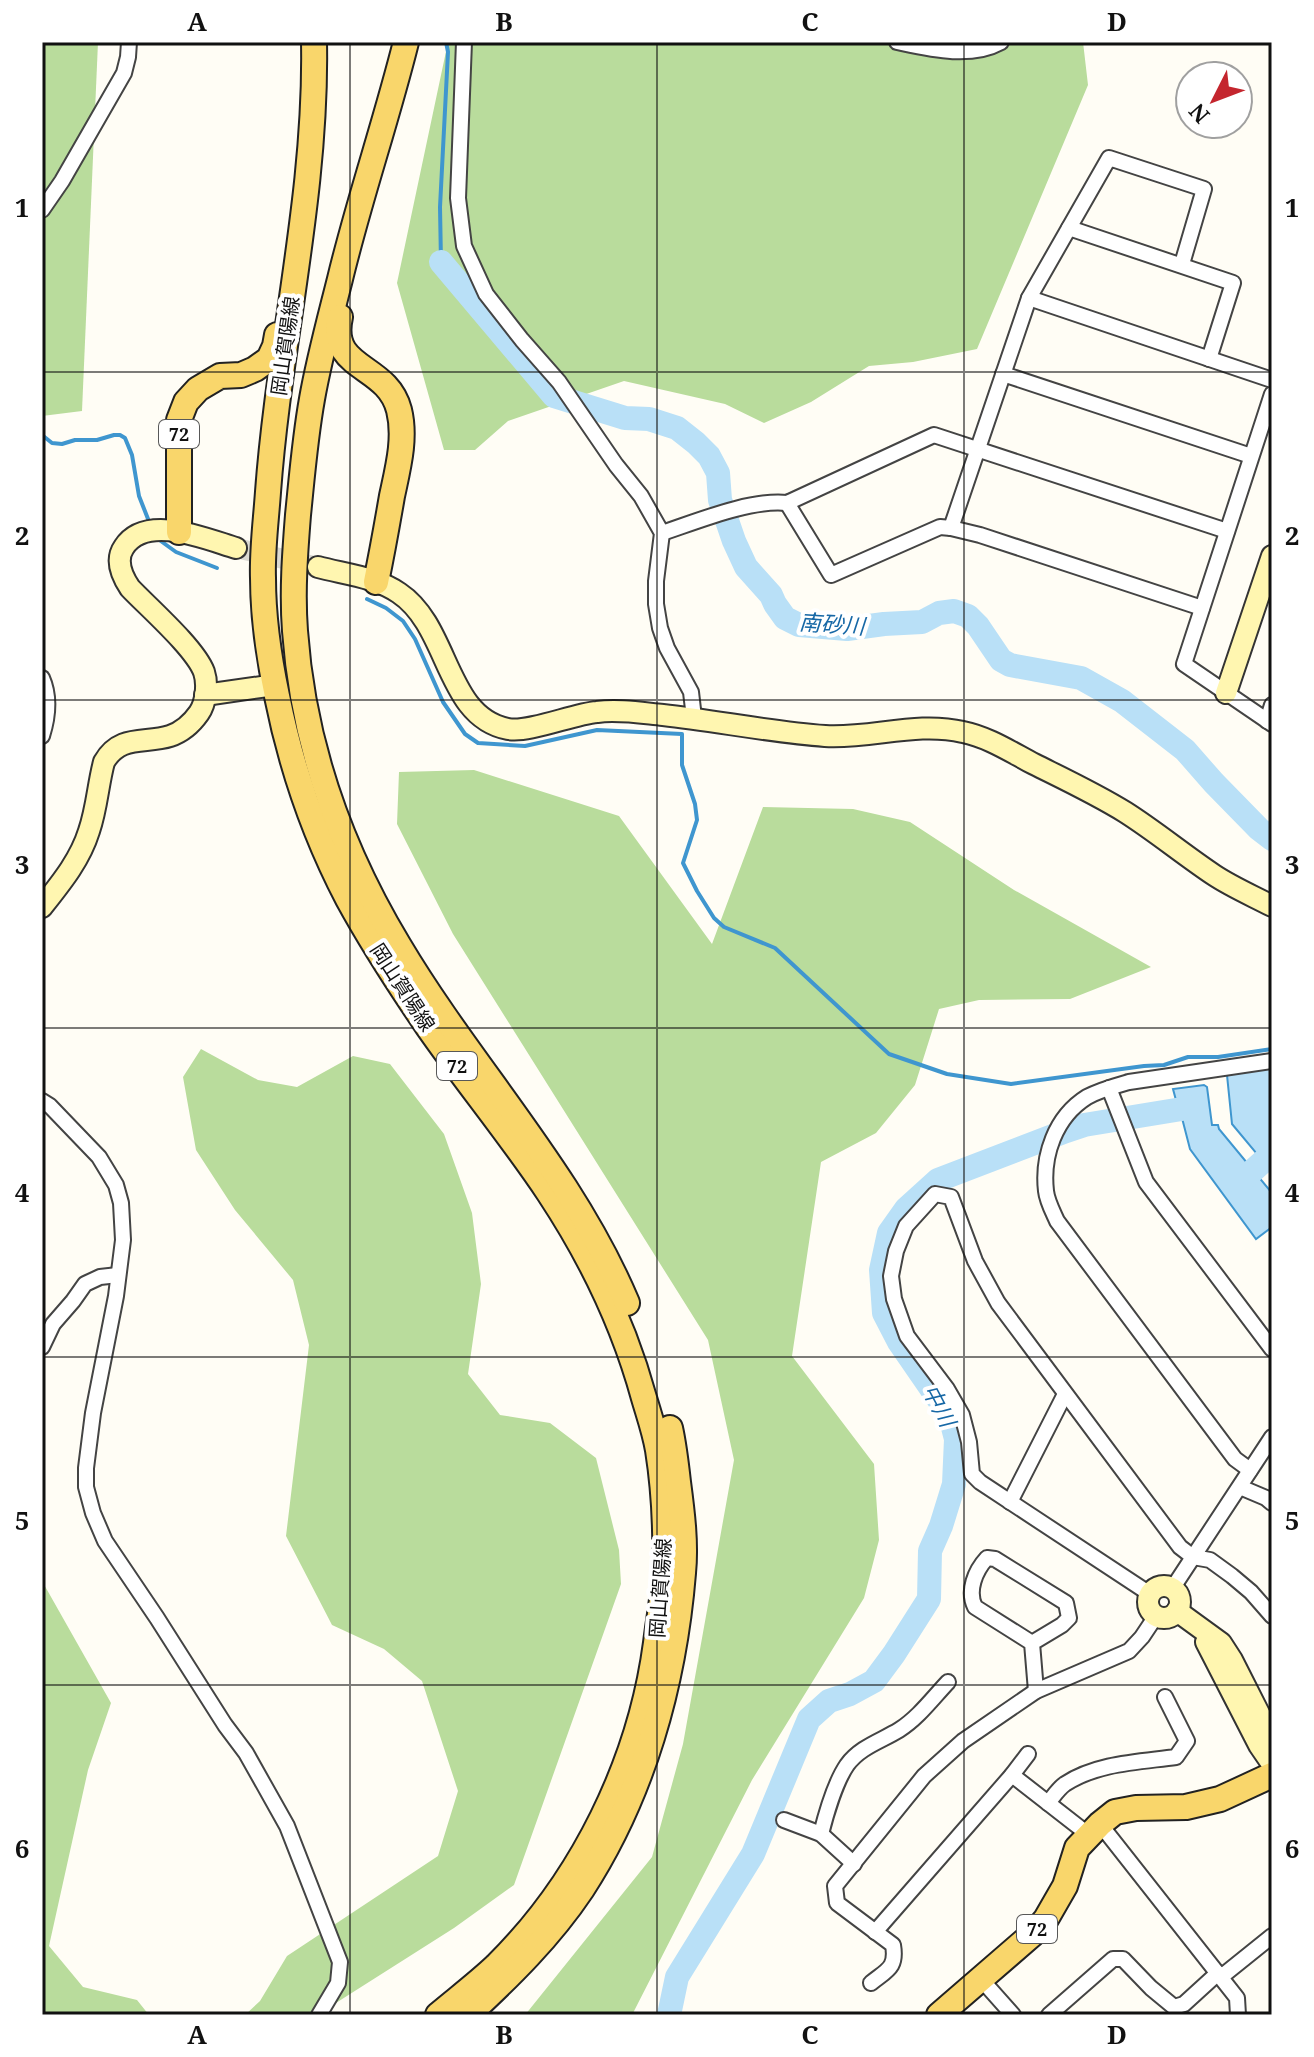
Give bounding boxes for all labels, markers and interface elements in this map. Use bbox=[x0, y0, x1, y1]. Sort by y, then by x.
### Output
text: A bbox=[187, 3, 207, 39]
text: B bbox=[495, 3, 513, 39]
text: C bbox=[801, 3, 819, 39]
text: D bbox=[1107, 3, 1127, 39]
north arrow bbox=[1174, 60, 1254, 140]
text: N bbox=[1181, 98, 1215, 131]
text: 1 bbox=[15, 189, 29, 225]
text: 1 bbox=[1285, 189, 1299, 225]
street label: 岡山賀陽線 bbox=[265, 295, 305, 397]
road number: 72 bbox=[159, 420, 199, 448]
text: 2 bbox=[15, 517, 29, 553]
text: 2 bbox=[1285, 517, 1299, 553]
water label: 南砂川 bbox=[798, 606, 868, 640]
text: 3 bbox=[15, 846, 29, 882]
text: 3 bbox=[1285, 846, 1299, 882]
street label: 岡山賀陽線 bbox=[364, 938, 442, 1036]
road number: 72 bbox=[437, 1052, 477, 1080]
text: 4 bbox=[15, 1174, 30, 1210]
text: 4 bbox=[1285, 1174, 1300, 1210]
water label: 中川 bbox=[916, 1379, 965, 1433]
text: 5 bbox=[15, 1502, 29, 1538]
text: 5 bbox=[1285, 1502, 1299, 1538]
street label: 岡山賀陽線 bbox=[643, 1537, 677, 1639]
text: 6 bbox=[15, 1830, 29, 1866]
text: 6 bbox=[1285, 1830, 1299, 1866]
road number: 72 bbox=[1017, 1915, 1057, 1943]
text: A bbox=[187, 2016, 207, 2052]
text: B bbox=[495, 2016, 513, 2052]
text: C bbox=[801, 2016, 819, 2052]
text: D bbox=[1107, 2016, 1127, 2052]

